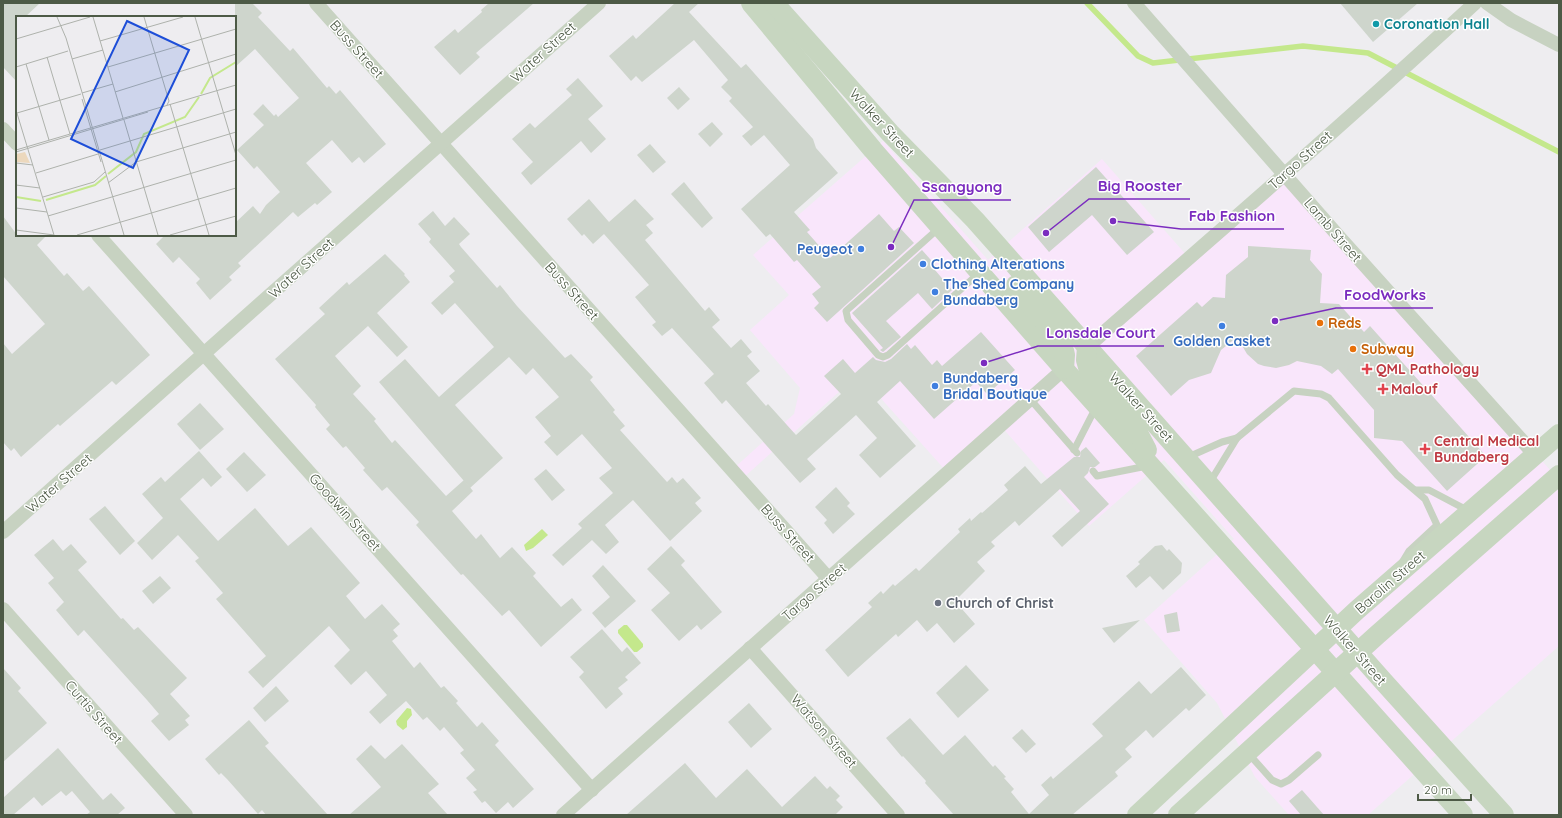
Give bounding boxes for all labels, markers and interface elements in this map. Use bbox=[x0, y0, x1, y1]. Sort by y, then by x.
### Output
place label: Coronation Hall bbox=[1384, 15, 1490, 33]
inset map bbox=[16, 16, 236, 236]
street label: Buss Street bbox=[326, 16, 388, 82]
street label: Water Street bbox=[507, 18, 580, 86]
marker: Coronation Hall bbox=[1371, 19, 1381, 29]
street label: Walker Street bbox=[846, 85, 919, 161]
street label: Targo Street bbox=[1264, 126, 1336, 193]
callout: Big Rooster bbox=[1089, 172, 1190, 199]
callout: Ssangyong bbox=[914, 173, 1011, 200]
text: Big Rooster bbox=[1098, 176, 1183, 195]
text: Ssangyong bbox=[922, 177, 1002, 196]
street label: Lamb Street bbox=[1300, 194, 1366, 266]
callout: Fab Fashion bbox=[1181, 202, 1284, 229]
text: Fab Fashion bbox=[1189, 206, 1275, 225]
street label: Water Street bbox=[265, 234, 338, 302]
place label: Peugeot bbox=[797, 240, 853, 258]
marker: Peugeot bbox=[856, 244, 866, 254]
place label: Clothing Alterations bbox=[931, 255, 1065, 273]
street label: Buss Street bbox=[541, 258, 603, 324]
marker: Clothing Alterations bbox=[918, 259, 928, 269]
place label: The Shed Company Bundaberg bbox=[943, 275, 1074, 309]
callout: FoodWorks bbox=[1336, 281, 1433, 308]
text: FoodWorks bbox=[1344, 285, 1426, 304]
marker: The Shed Company Bundaberg bbox=[930, 287, 940, 297]
place label: Reds bbox=[1328, 314, 1362, 332]
marker: Reds bbox=[1315, 318, 1325, 328]
callout: Lonsdale Court bbox=[1038, 319, 1164, 346]
marker: Golden Casket bbox=[1217, 321, 1227, 331]
text: Lonsdale Court bbox=[1046, 323, 1156, 342]
place label: Golden Casket bbox=[1173, 332, 1271, 350]
place label: Subway bbox=[1361, 340, 1414, 358]
marker: Subway bbox=[1348, 344, 1358, 354]
place label: QML Pathology bbox=[1376, 360, 1479, 378]
marker: QML Pathology bbox=[1361, 363, 1373, 375]
street label: Walker Street bbox=[1105, 368, 1177, 446]
place label: Bundaberg Bridal Boutique bbox=[943, 369, 1047, 403]
place label: Malouf bbox=[1391, 380, 1439, 398]
marker: Bundaberg Bridal Boutique bbox=[930, 381, 940, 391]
marker: Malouf bbox=[1378, 384, 1388, 394]
place label: Central Medical Bundaberg bbox=[1434, 432, 1539, 466]
marker: Central Medical Bundaberg bbox=[1419, 443, 1431, 455]
street label: Water Street bbox=[22, 449, 96, 517]
street label: Goodwin Street bbox=[305, 469, 385, 555]
street label: Buss Street bbox=[757, 500, 819, 566]
street label: Barolin Street bbox=[1351, 546, 1429, 618]
street label: Targo Street bbox=[778, 559, 850, 625]
place label: Church of Christ bbox=[946, 594, 1054, 612]
marker: Church of Christ bbox=[933, 598, 943, 608]
street label: Walker Street bbox=[1319, 611, 1391, 689]
street label: Curtis Street bbox=[61, 676, 127, 748]
street label: Watson Street bbox=[787, 690, 861, 772]
scale bar bbox=[1418, 776, 1471, 802]
text: 20 m bbox=[1424, 782, 1452, 797]

